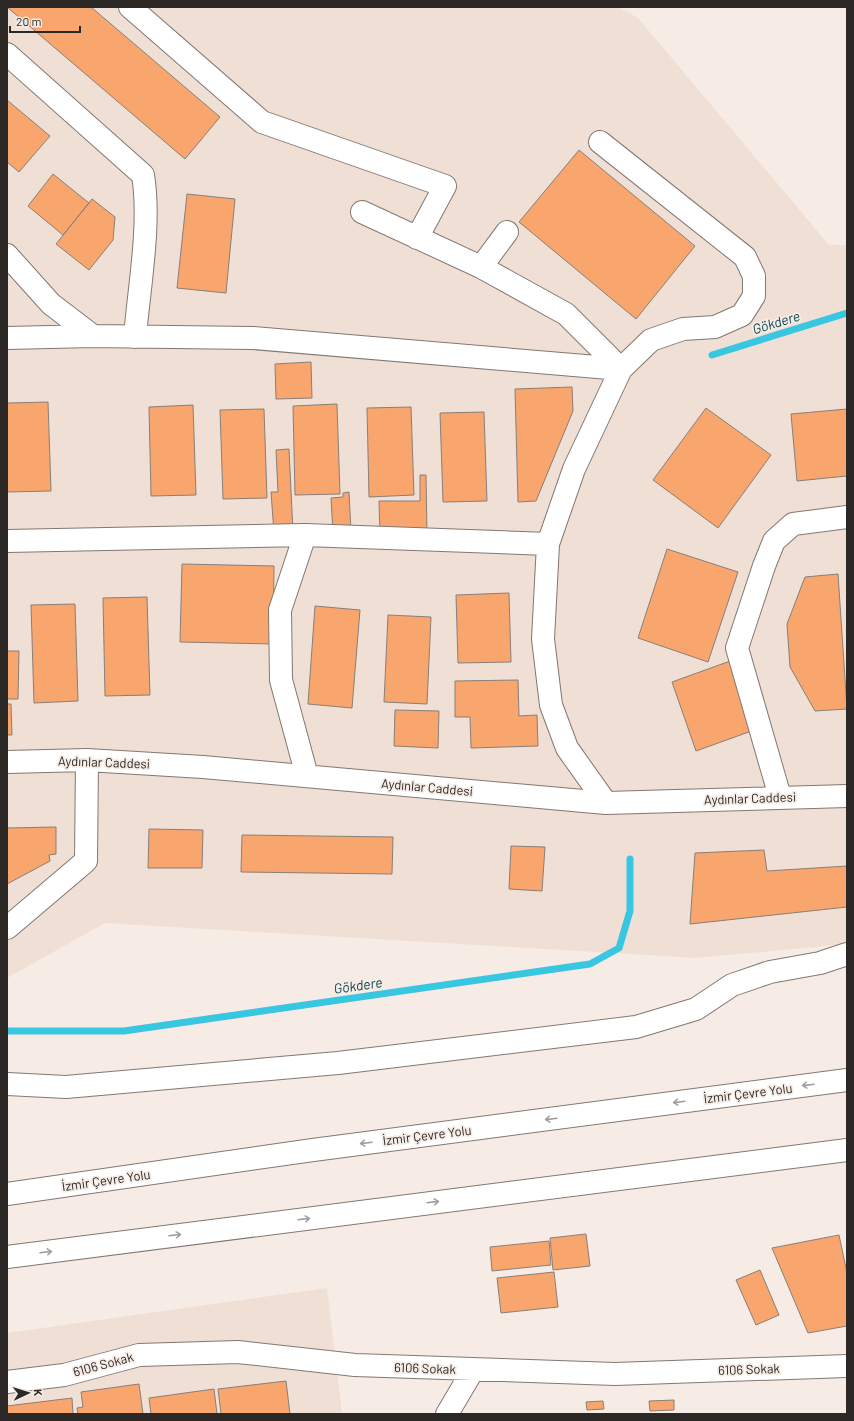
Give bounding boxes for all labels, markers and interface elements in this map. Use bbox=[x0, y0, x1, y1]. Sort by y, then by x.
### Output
scale bar bbox=[10, 8, 80, 34]
text: 20 m bbox=[16, 14, 42, 28]
water label: Gökdere bbox=[750, 307, 802, 337]
street label: Aydınlar Caddesi bbox=[58, 752, 150, 772]
street label: Aydınlar Caddesi bbox=[380, 775, 474, 799]
street label: Aydınlar Caddesi bbox=[704, 788, 796, 808]
water label: Gökdere bbox=[333, 973, 383, 997]
street label: İzmir Çevre Yolu bbox=[703, 1080, 793, 1106]
one-way arrow bbox=[802, 1081, 815, 1089]
one-way arrow bbox=[673, 1098, 686, 1106]
one-way arrow bbox=[544, 1115, 557, 1123]
street label: İzmir Çevre Yolu bbox=[382, 1122, 472, 1148]
one-way arrow bbox=[360, 1139, 373, 1147]
street label: İzmir Çevre Yolu bbox=[61, 1166, 151, 1194]
one-way arrow bbox=[426, 1199, 439, 1206]
one-way arrow bbox=[297, 1215, 310, 1223]
one-way arrow bbox=[168, 1231, 181, 1239]
one-way arrow bbox=[39, 1248, 52, 1255]
street label: 6106 Sokak bbox=[71, 1348, 135, 1380]
street label: 6106 Sokak bbox=[394, 1359, 457, 1377]
street label: 6106 Sokak bbox=[718, 1360, 781, 1378]
north arrow bbox=[8, 1373, 48, 1413]
text: K bbox=[32, 1388, 45, 1396]

